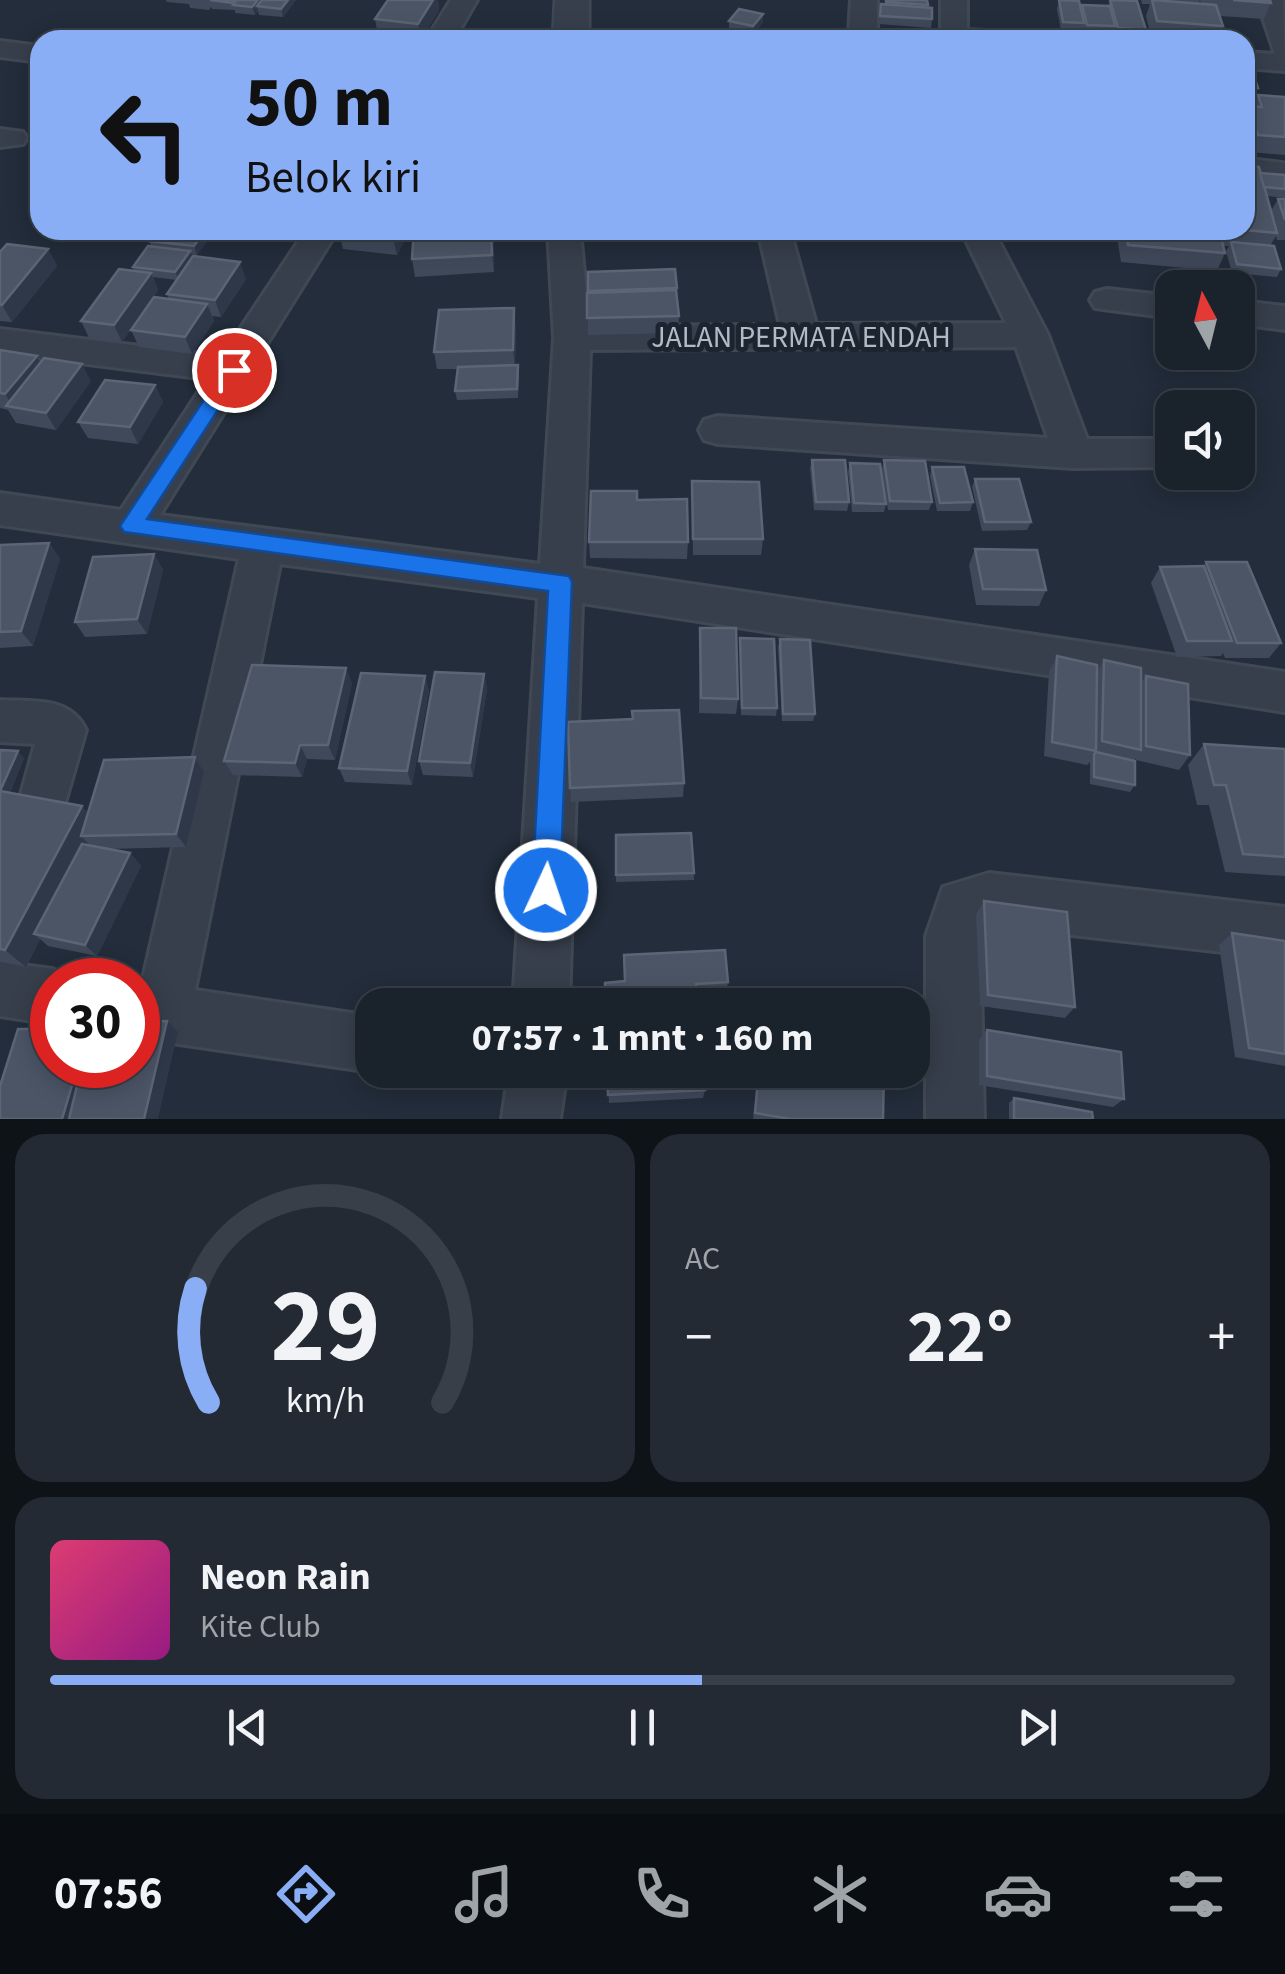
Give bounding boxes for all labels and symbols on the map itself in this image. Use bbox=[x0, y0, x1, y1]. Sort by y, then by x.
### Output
north arrow bbox=[1155, 270, 1255, 370]
street label: JALAN PERMATA ENDAH bbox=[651, 316, 951, 359]
pin bbox=[192, 328, 277, 413]
position arrow bbox=[494, 838, 598, 942]
speed limit sign: 30 bbox=[30, 958, 160, 1088]

